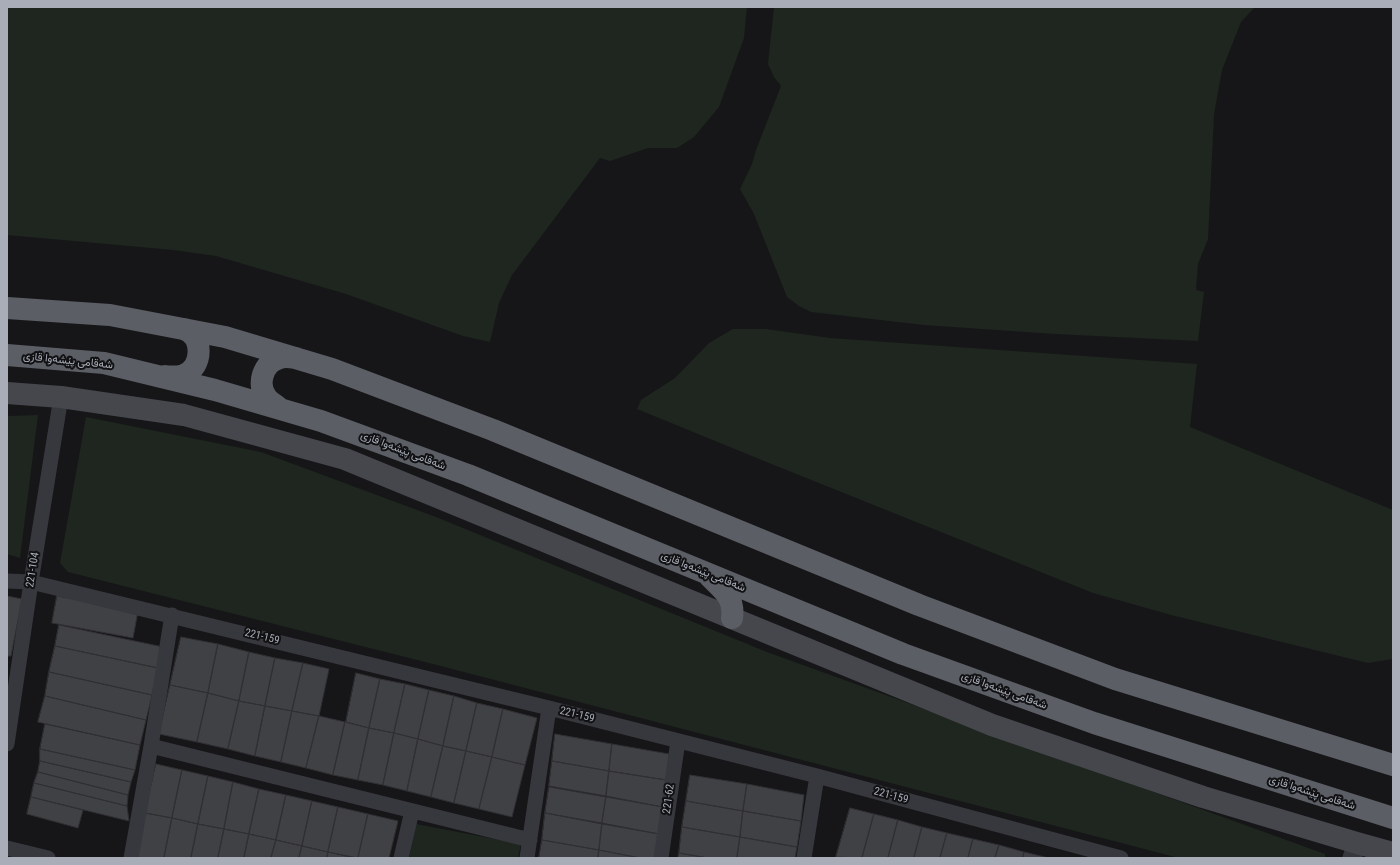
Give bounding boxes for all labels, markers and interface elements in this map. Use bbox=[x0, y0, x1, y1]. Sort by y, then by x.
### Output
street label: شەقامی پێشەوا قازی bbox=[22, 350, 114, 372]
street label: شەقامی پێشەوا قازی bbox=[359, 429, 447, 473]
street label: شەقامی پێشەوا قازی bbox=[659, 549, 747, 595]
street label: 221-104 bbox=[24, 552, 42, 588]
street label: 221-159 bbox=[243, 626, 281, 648]
street label: شەقامی پێشەوا قازی bbox=[959, 669, 1049, 713]
street label: 221-159 bbox=[558, 704, 596, 726]
street label: شەقامی پێشەوا قازی bbox=[1267, 773, 1357, 813]
street label: 221-62 bbox=[660, 783, 678, 815]
street label: 221-159 bbox=[872, 785, 910, 807]

